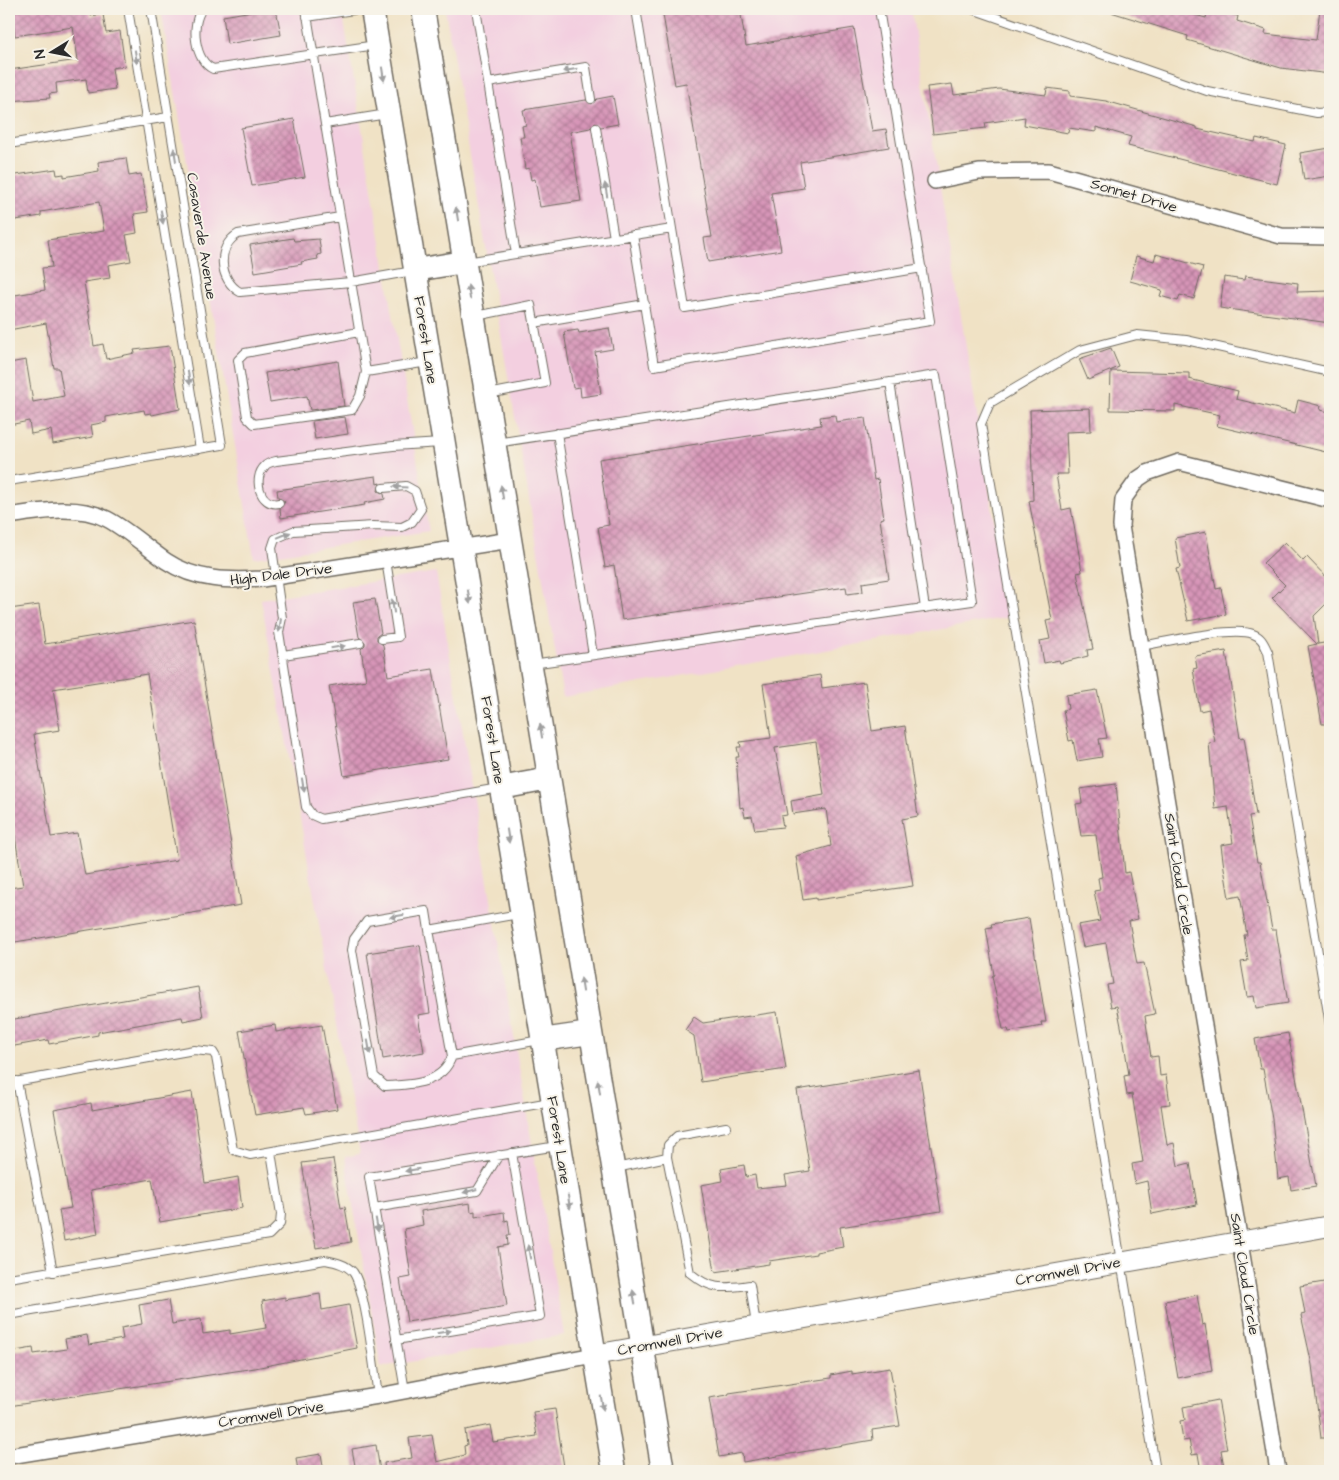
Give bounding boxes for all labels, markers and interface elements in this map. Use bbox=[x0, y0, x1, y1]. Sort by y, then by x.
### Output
north arrow bbox=[28, 28, 78, 78]
text: N bbox=[30, 48, 51, 60]
one-way arrow bbox=[132, 49, 140, 65]
one-way arrow bbox=[561, 66, 577, 74]
one-way arrow bbox=[379, 67, 387, 83]
one-way arrow bbox=[170, 147, 178, 163]
street label: Casaverde Avenue bbox=[181, 171, 222, 301]
street label: Sonnet Drive bbox=[1088, 173, 1180, 218]
one-way arrow bbox=[602, 181, 610, 197]
one-way arrow bbox=[452, 206, 460, 222]
one-way arrow bbox=[159, 210, 167, 226]
one-way arrow bbox=[465, 283, 473, 299]
street label: Forest Lane bbox=[408, 295, 443, 385]
one-way arrow bbox=[185, 370, 193, 386]
one-way arrow bbox=[392, 483, 408, 491]
one-way arrow bbox=[497, 483, 505, 499]
one-way arrow bbox=[277, 530, 292, 538]
street label: High Dale Drive bbox=[229, 558, 333, 592]
one-way arrow bbox=[465, 589, 473, 605]
one-way arrow bbox=[389, 598, 397, 614]
one-way arrow bbox=[276, 617, 284, 633]
one-way arrow bbox=[331, 642, 347, 650]
street label: Forest Lane bbox=[475, 695, 510, 785]
one-way arrow bbox=[536, 722, 544, 738]
one-way arrow bbox=[299, 777, 307, 793]
street label: Saint Cloud Circle bbox=[1159, 812, 1198, 936]
one-way arrow bbox=[505, 828, 513, 844]
one-way arrow bbox=[389, 912, 405, 920]
one-way arrow bbox=[578, 976, 586, 992]
one-way arrow bbox=[365, 1039, 373, 1055]
one-way arrow bbox=[594, 1078, 602, 1094]
street label: Forest Lane bbox=[541, 1095, 576, 1185]
one-way arrow bbox=[404, 1166, 420, 1174]
one-way arrow bbox=[462, 1187, 478, 1195]
one-way arrow bbox=[565, 1194, 573, 1210]
street label: Saint Cloud Circle bbox=[1225, 1212, 1264, 1336]
one-way arrow bbox=[373, 1218, 381, 1234]
one-way arrow bbox=[525, 1243, 533, 1259]
street label: Cromwell Drive bbox=[1014, 1252, 1122, 1291]
one-way arrow bbox=[629, 1289, 637, 1305]
street label: Cromwell Drive bbox=[616, 1322, 724, 1361]
one-way arrow bbox=[437, 1328, 453, 1336]
one-way arrow bbox=[599, 1395, 607, 1411]
street label: Cromwell Drive bbox=[217, 1396, 325, 1433]

